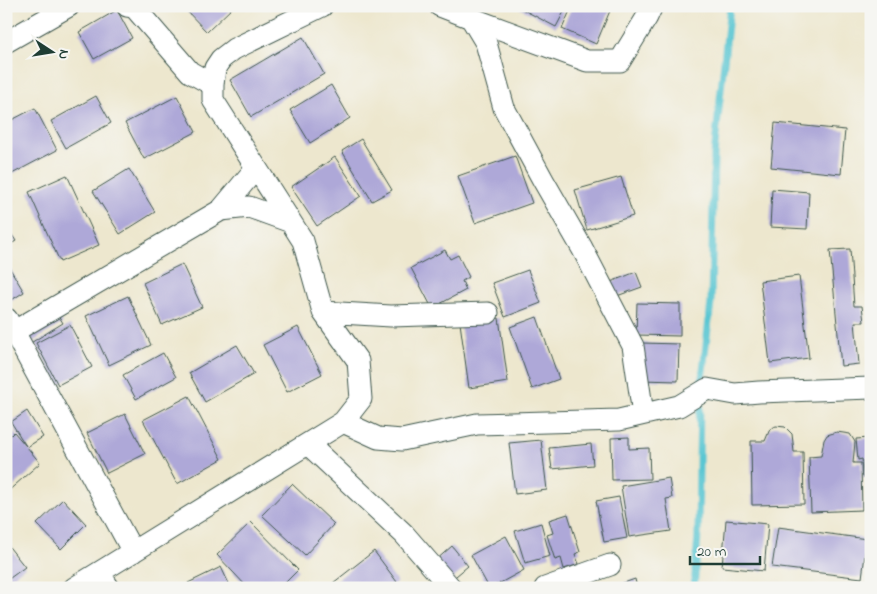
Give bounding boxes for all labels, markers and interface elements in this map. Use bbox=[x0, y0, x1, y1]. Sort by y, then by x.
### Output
north arrow bbox=[28, 28, 78, 78]
text: N bbox=[52, 48, 75, 61]
scale bar bbox=[690, 534, 760, 566]
text: 20 m bbox=[697, 541, 727, 563]

